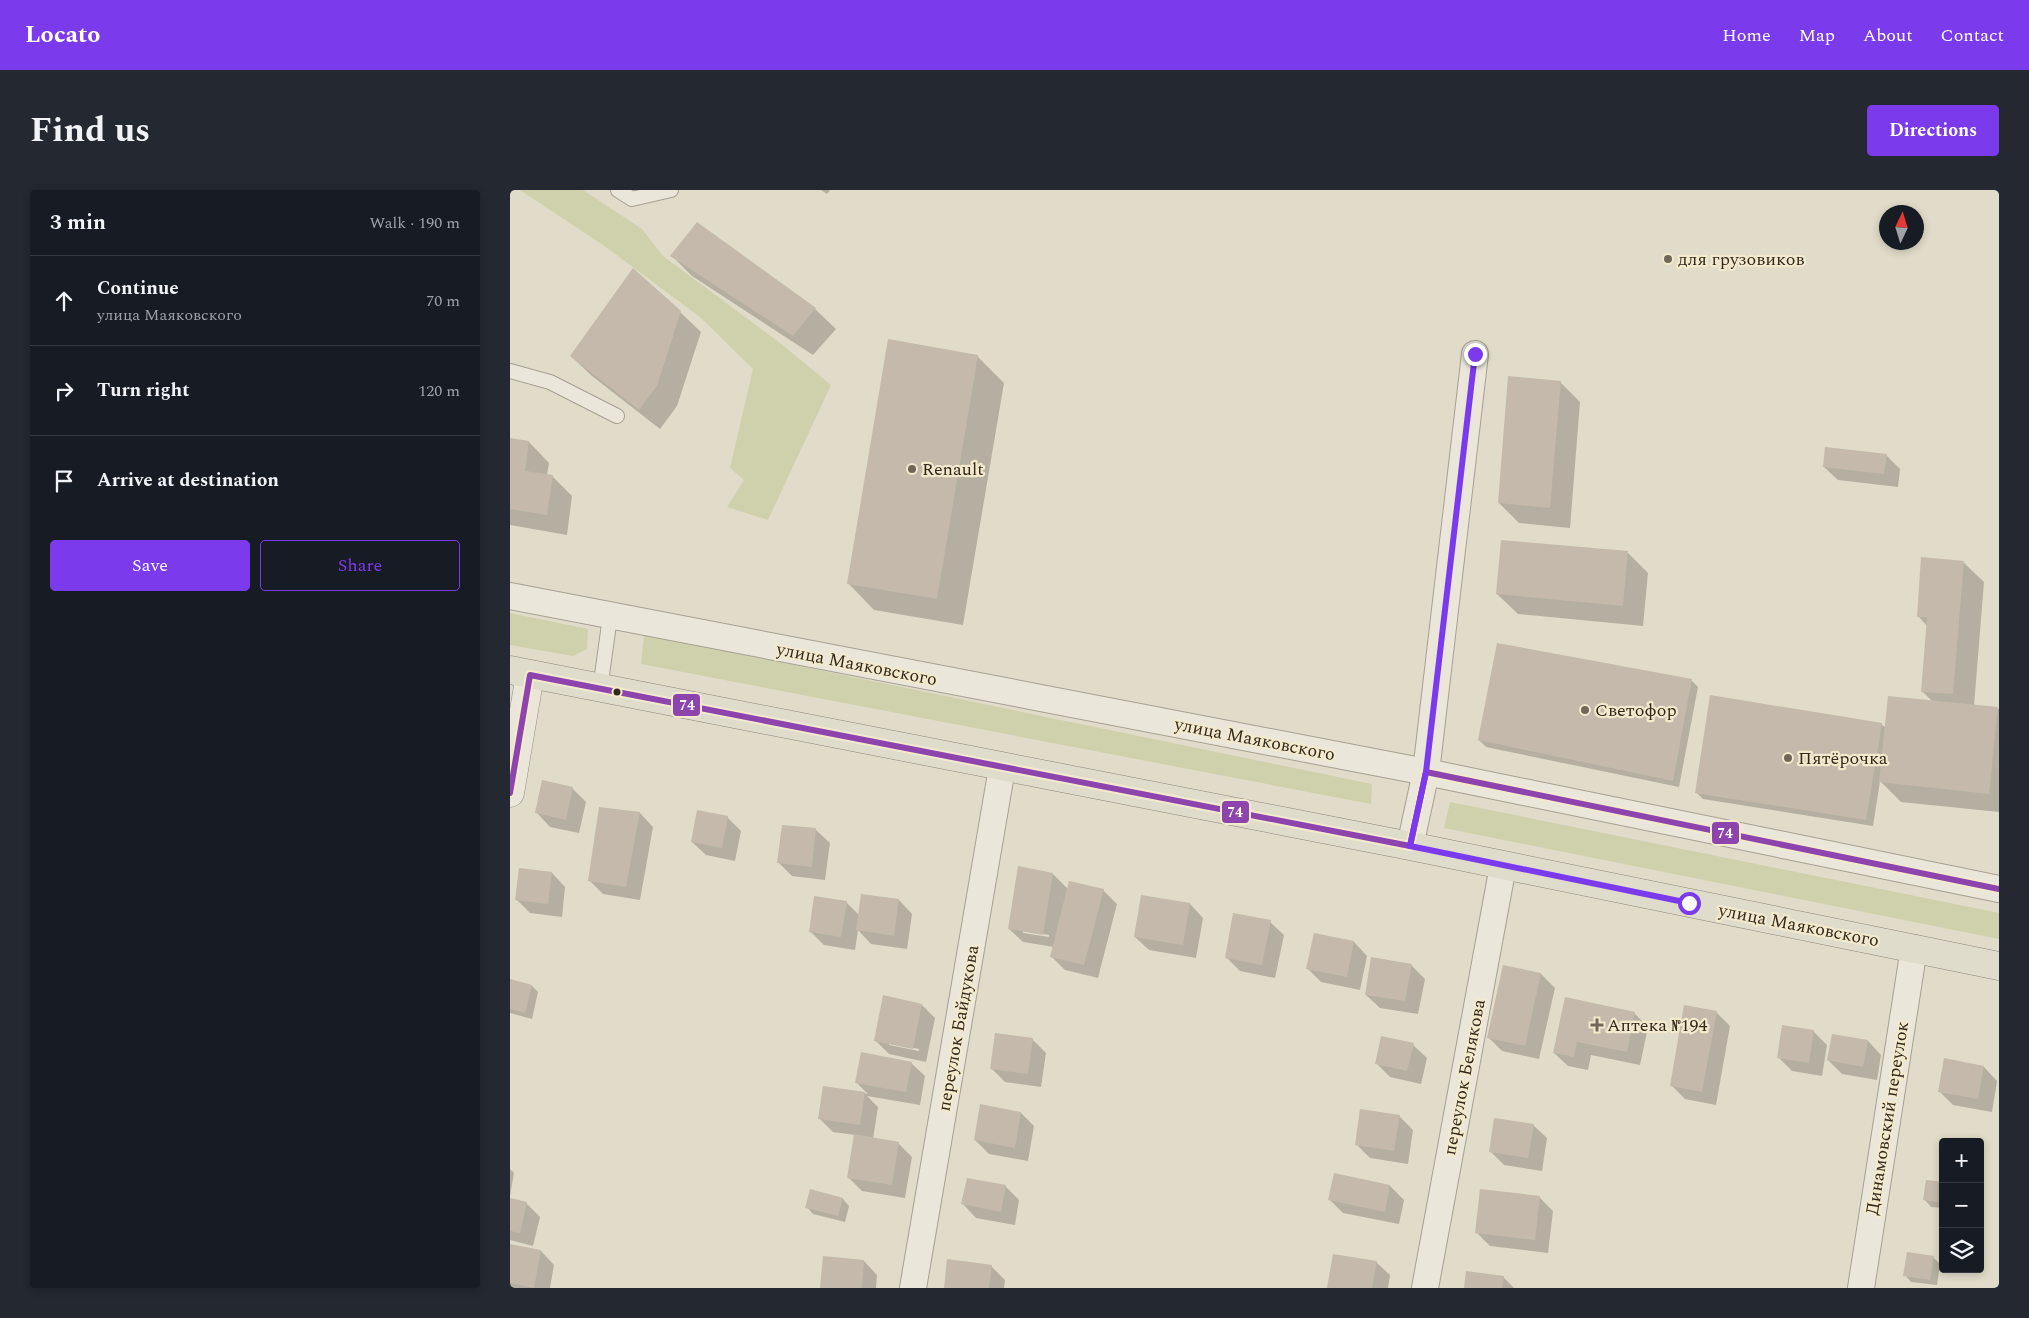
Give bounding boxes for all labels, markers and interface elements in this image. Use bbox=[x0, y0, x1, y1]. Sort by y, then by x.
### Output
text: Locato bbox=[25, 17, 100, 53]
text: Home bbox=[1722, 22, 1771, 49]
text: Map bbox=[1799, 22, 1835, 49]
text: About bbox=[1863, 22, 1913, 49]
text: Contact bbox=[1941, 22, 2004, 49]
text: Find us bbox=[30, 104, 150, 157]
button: Directions bbox=[1867, 105, 1999, 156]
north arrow bbox=[1879, 205, 1924, 250]
text: 3 min bbox=[50, 207, 106, 239]
text: Walk · 190 m bbox=[369, 211, 460, 235]
place label: для грузовиков bbox=[1678, 246, 1804, 273]
marker: для грузовиков bbox=[1662, 253, 1674, 265]
text: Continue bbox=[97, 274, 179, 303]
icon: ahead bbox=[50, 287, 78, 315]
text: 70 m bbox=[426, 289, 460, 313]
text: улица Маяковского bbox=[97, 303, 242, 327]
route end bbox=[1464, 343, 1487, 366]
text: Turn right bbox=[97, 376, 190, 405]
icon: right bbox=[50, 377, 78, 405]
text: 120 m bbox=[418, 379, 460, 403]
place label: Renault bbox=[922, 456, 984, 483]
marker: Renault bbox=[906, 463, 918, 475]
text: Arrive at destination bbox=[97, 466, 279, 495]
icon: arrive bbox=[50, 467, 78, 495]
button: Save bbox=[50, 540, 250, 591]
button: Share bbox=[260, 540, 460, 591]
street label: улица Маяковского bbox=[773, 635, 939, 693]
unlabelled marker bbox=[612, 687, 622, 697]
line badge: 74 bbox=[672, 693, 701, 717]
text: 74 bbox=[679, 695, 695, 716]
place label: Светофор bbox=[1595, 697, 1677, 724]
marker: Светофор bbox=[1579, 704, 1591, 716]
street label: улица Маяковского bbox=[1171, 710, 1337, 768]
place label: Пятёрочка bbox=[1798, 745, 1888, 772]
marker: Пятёрочка bbox=[1782, 752, 1794, 764]
line badge: 74 bbox=[1221, 800, 1250, 824]
text: 74 bbox=[1227, 802, 1243, 823]
line badge: 74 bbox=[1711, 821, 1740, 845]
text: 74 bbox=[1717, 823, 1733, 844]
route start bbox=[1678, 892, 1701, 915]
street label: улица Маяковского bbox=[1715, 896, 1881, 954]
street label: переулок Байдукова bbox=[931, 942, 986, 1113]
street label: переулок Белякова bbox=[1436, 997, 1493, 1157]
place label: Аптека №194 bbox=[1607, 1012, 1708, 1039]
marker: Аптека №194 bbox=[1591, 1019, 1603, 1031]
street label: Динамовский переулок bbox=[1859, 1019, 1916, 1217]
map controls bbox=[1939, 1138, 1984, 1273]
button: + bbox=[1939, 1138, 1984, 1183]
button: − bbox=[1939, 1183, 1984, 1228]
button: layers bbox=[1939, 1228, 1984, 1273]

